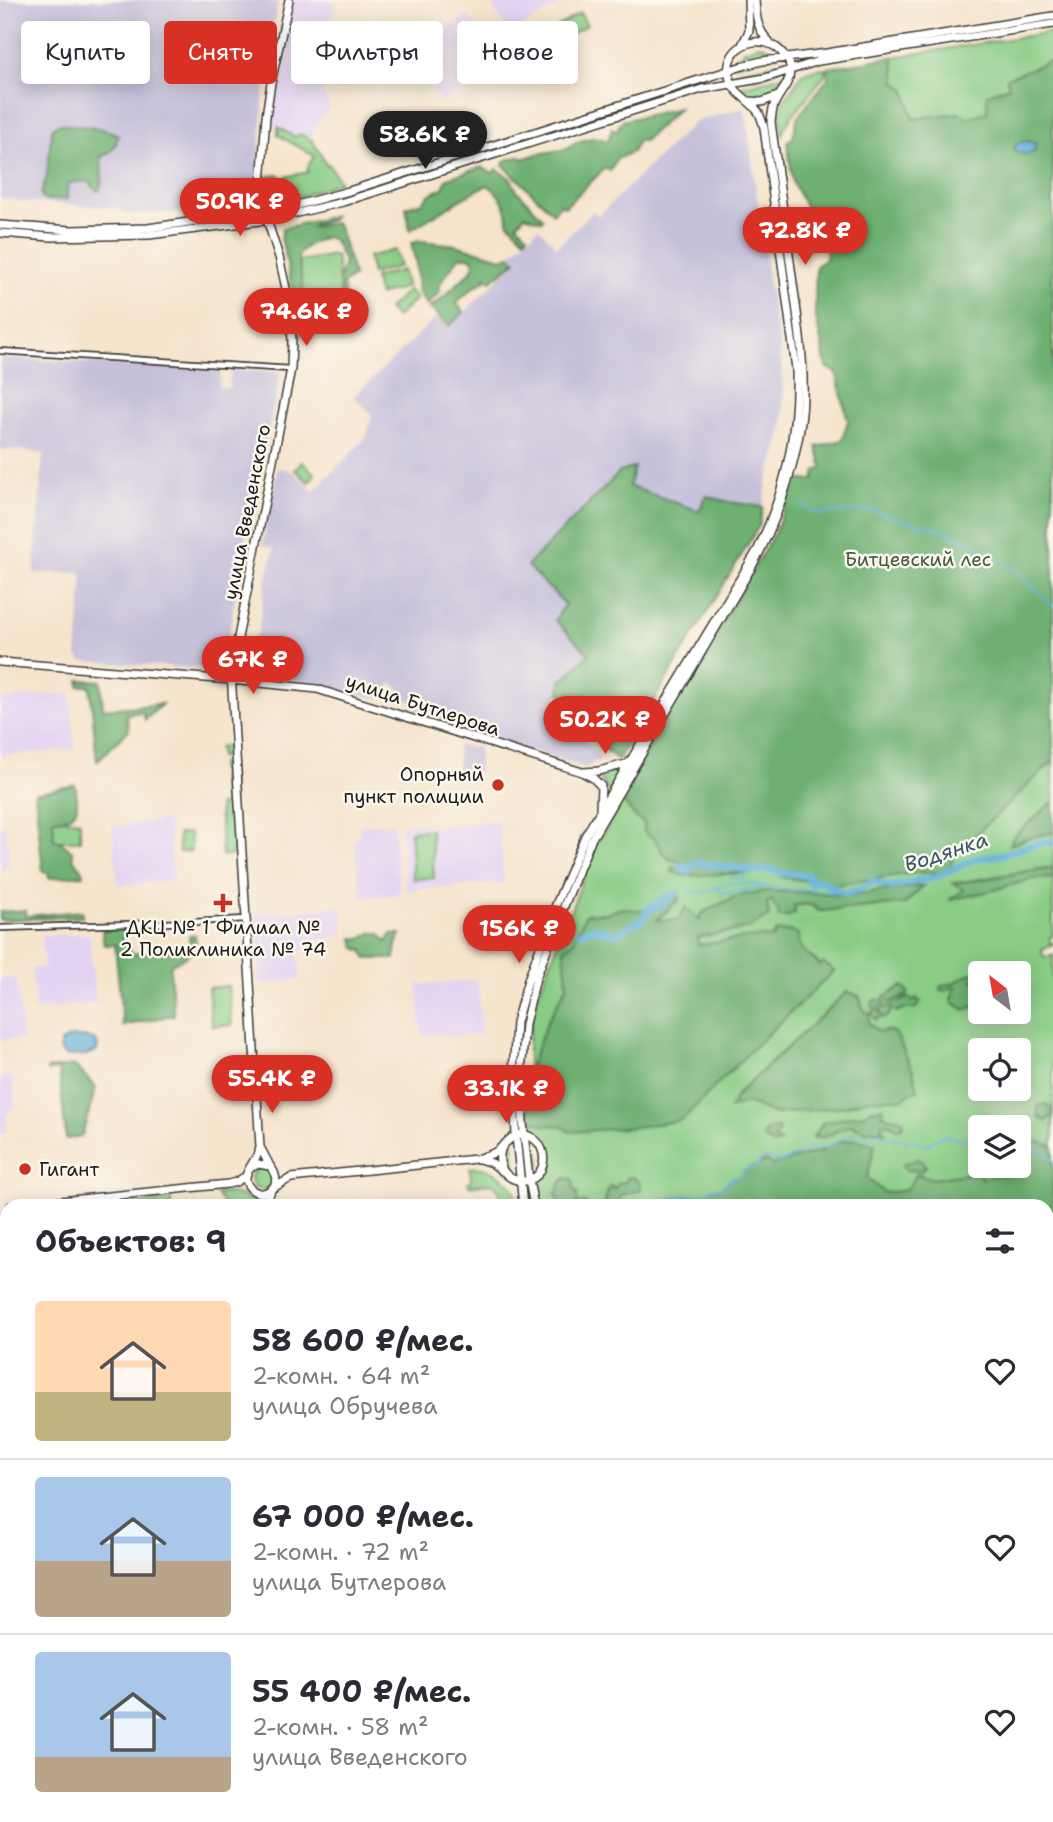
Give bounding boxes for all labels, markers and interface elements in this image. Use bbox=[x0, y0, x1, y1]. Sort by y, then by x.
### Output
chip: Купить bbox=[21, 21, 150, 84]
chip: Снять bbox=[164, 21, 277, 84]
chip: Фильтры bbox=[291, 21, 443, 84]
chip: Новое bbox=[457, 21, 578, 84]
pin: 58.6K ₽ bbox=[360, 111, 490, 171]
text: 58.6K ₽ bbox=[379, 119, 471, 149]
pin: 50.9K ₽ bbox=[175, 178, 305, 238]
text: 50.9K ₽ bbox=[196, 186, 284, 216]
pin: 72.8K ₽ bbox=[740, 208, 870, 267]
text: 72.8K ₽ bbox=[759, 215, 851, 245]
pin: 74.6K ₽ bbox=[241, 288, 371, 348]
text: 74.6K ₽ bbox=[260, 296, 352, 326]
street label: улица Введенского bbox=[218, 422, 276, 602]
park label: Битцевский лес bbox=[845, 547, 991, 572]
pin: 67K ₽ bbox=[204, 636, 302, 696]
text: 67K ₽ bbox=[218, 644, 288, 674]
street label: улица Бутлерова bbox=[343, 668, 503, 742]
pin: 50.2K ₽ bbox=[540, 696, 670, 756]
text: 50.2K ₽ bbox=[559, 704, 651, 734]
place label: Опорный пункт полиции bbox=[344, 762, 484, 809]
marker: Опорный пункт полиции bbox=[490, 777, 506, 793]
water label: Водянка bbox=[901, 825, 991, 879]
marker: ДКЦ № 1 Филиал № 2 Поликлиника № 74 bbox=[213, 893, 233, 913]
pin: 156K ₽ bbox=[462, 906, 576, 965]
text: 156K ₽ bbox=[479, 913, 559, 943]
place label: ДКЦ № 1 Филиал № 2 Поликлиника № 74 bbox=[120, 915, 326, 962]
north arrow bbox=[968, 961, 1031, 1024]
map controls bbox=[968, 961, 1031, 1178]
button: locate bbox=[968, 1038, 1031, 1101]
pin: 55.4K ₽ bbox=[207, 1056, 337, 1115]
text: 55.4K ₽ bbox=[228, 1063, 316, 1093]
pin: 33.1K ₽ bbox=[441, 1066, 571, 1125]
text: 33.1K ₽ bbox=[463, 1073, 549, 1103]
button: layers bbox=[968, 1115, 1031, 1178]
place label: Гигант bbox=[39, 1157, 99, 1182]
marker: Гигант bbox=[17, 1161, 33, 1177]
text: Объектов: 9 bbox=[35, 1221, 227, 1262]
icon: filters bbox=[981, 1222, 1019, 1260]
text: 58 600 ₽/мес. bbox=[252, 1320, 474, 1361]
icon: home bbox=[91, 1329, 175, 1413]
icon: heart bbox=[981, 1352, 1019, 1390]
text: 2-комн. · 64 m² bbox=[252, 1361, 430, 1391]
text: улица Обручева bbox=[252, 1391, 438, 1421]
text: 67 000 ₽/мес. bbox=[252, 1496, 474, 1537]
icon: home bbox=[91, 1505, 175, 1589]
icon: heart bbox=[981, 1528, 1019, 1566]
text: 2-комн. · 72 m² bbox=[252, 1537, 429, 1567]
text: улица Бутлерова bbox=[252, 1567, 446, 1597]
text: 55 400 ₽/мес. bbox=[252, 1671, 471, 1712]
icon: home bbox=[91, 1680, 175, 1764]
icon: heart bbox=[981, 1703, 1019, 1741]
text: 2-комн. · 58 m² bbox=[252, 1712, 429, 1742]
text: улица Введенского bbox=[252, 1742, 468, 1772]

